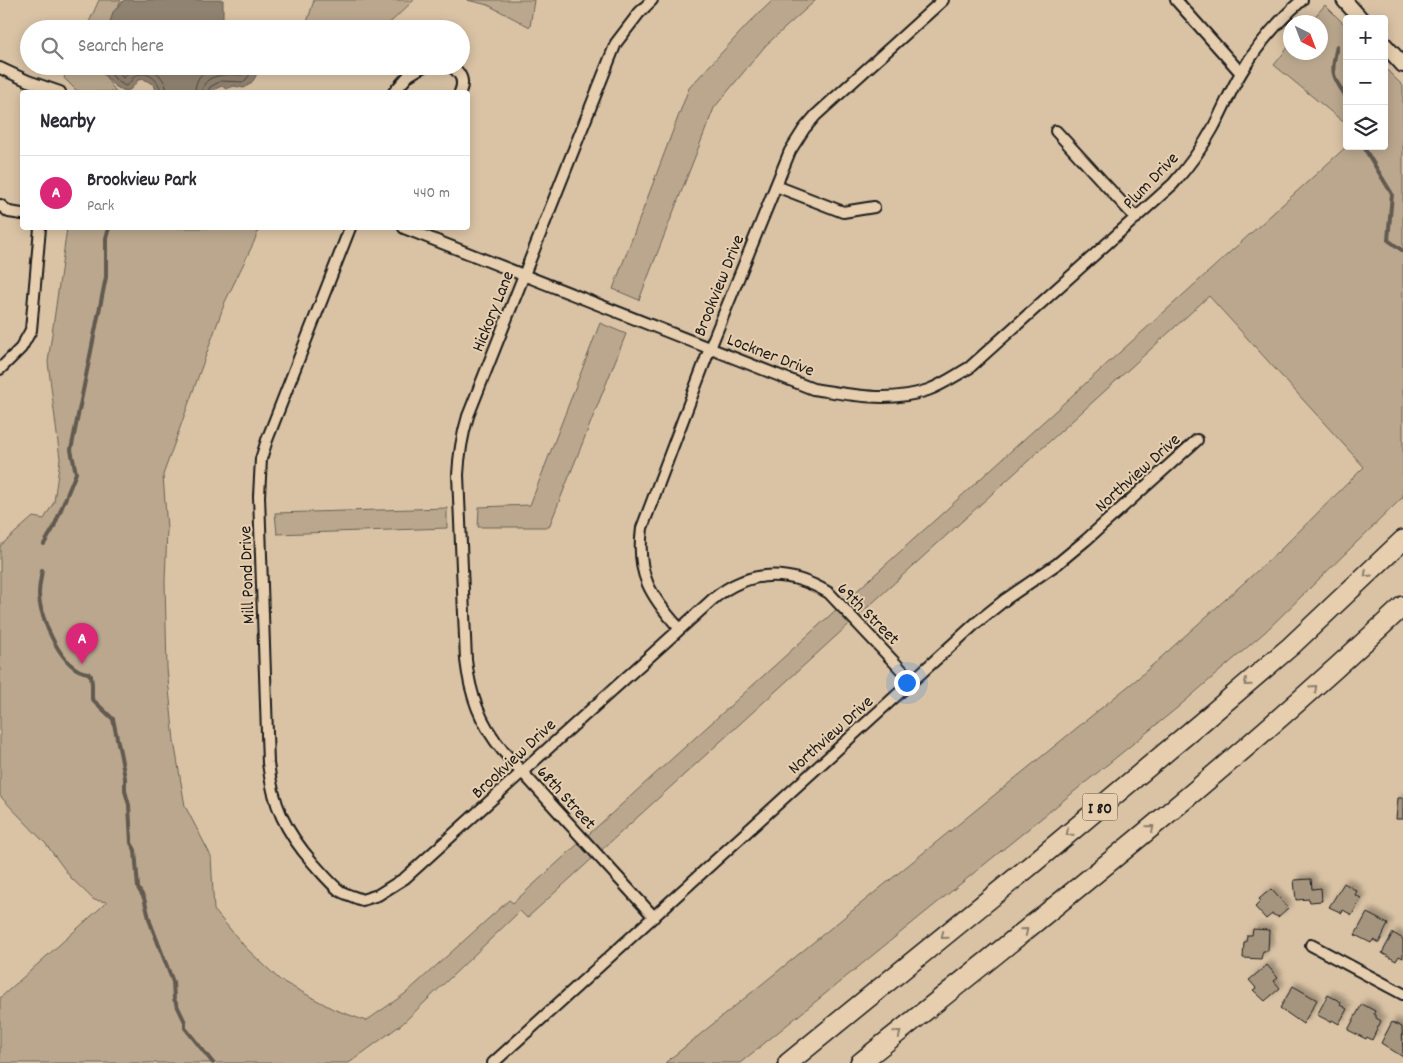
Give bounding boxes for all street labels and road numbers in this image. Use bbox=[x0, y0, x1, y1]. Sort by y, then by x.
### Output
street label: Plum Drive bbox=[1118, 147, 1186, 216]
street label: Brookview Drive bbox=[689, 231, 752, 341]
street label: Hickory Lane bbox=[467, 268, 522, 356]
street label: Lockner Drive bbox=[723, 328, 817, 384]
street label: Northview Drive bbox=[1090, 429, 1187, 519]
street label: Mill Pond Drive bbox=[234, 525, 263, 624]
street label: 69th Street bbox=[830, 578, 905, 652]
street label: Northview Drive bbox=[783, 691, 880, 781]
street label: Brookview Drive bbox=[467, 714, 563, 806]
street label: 68th Street bbox=[529, 761, 601, 837]
road number: I 80 bbox=[1082, 794, 1118, 820]

